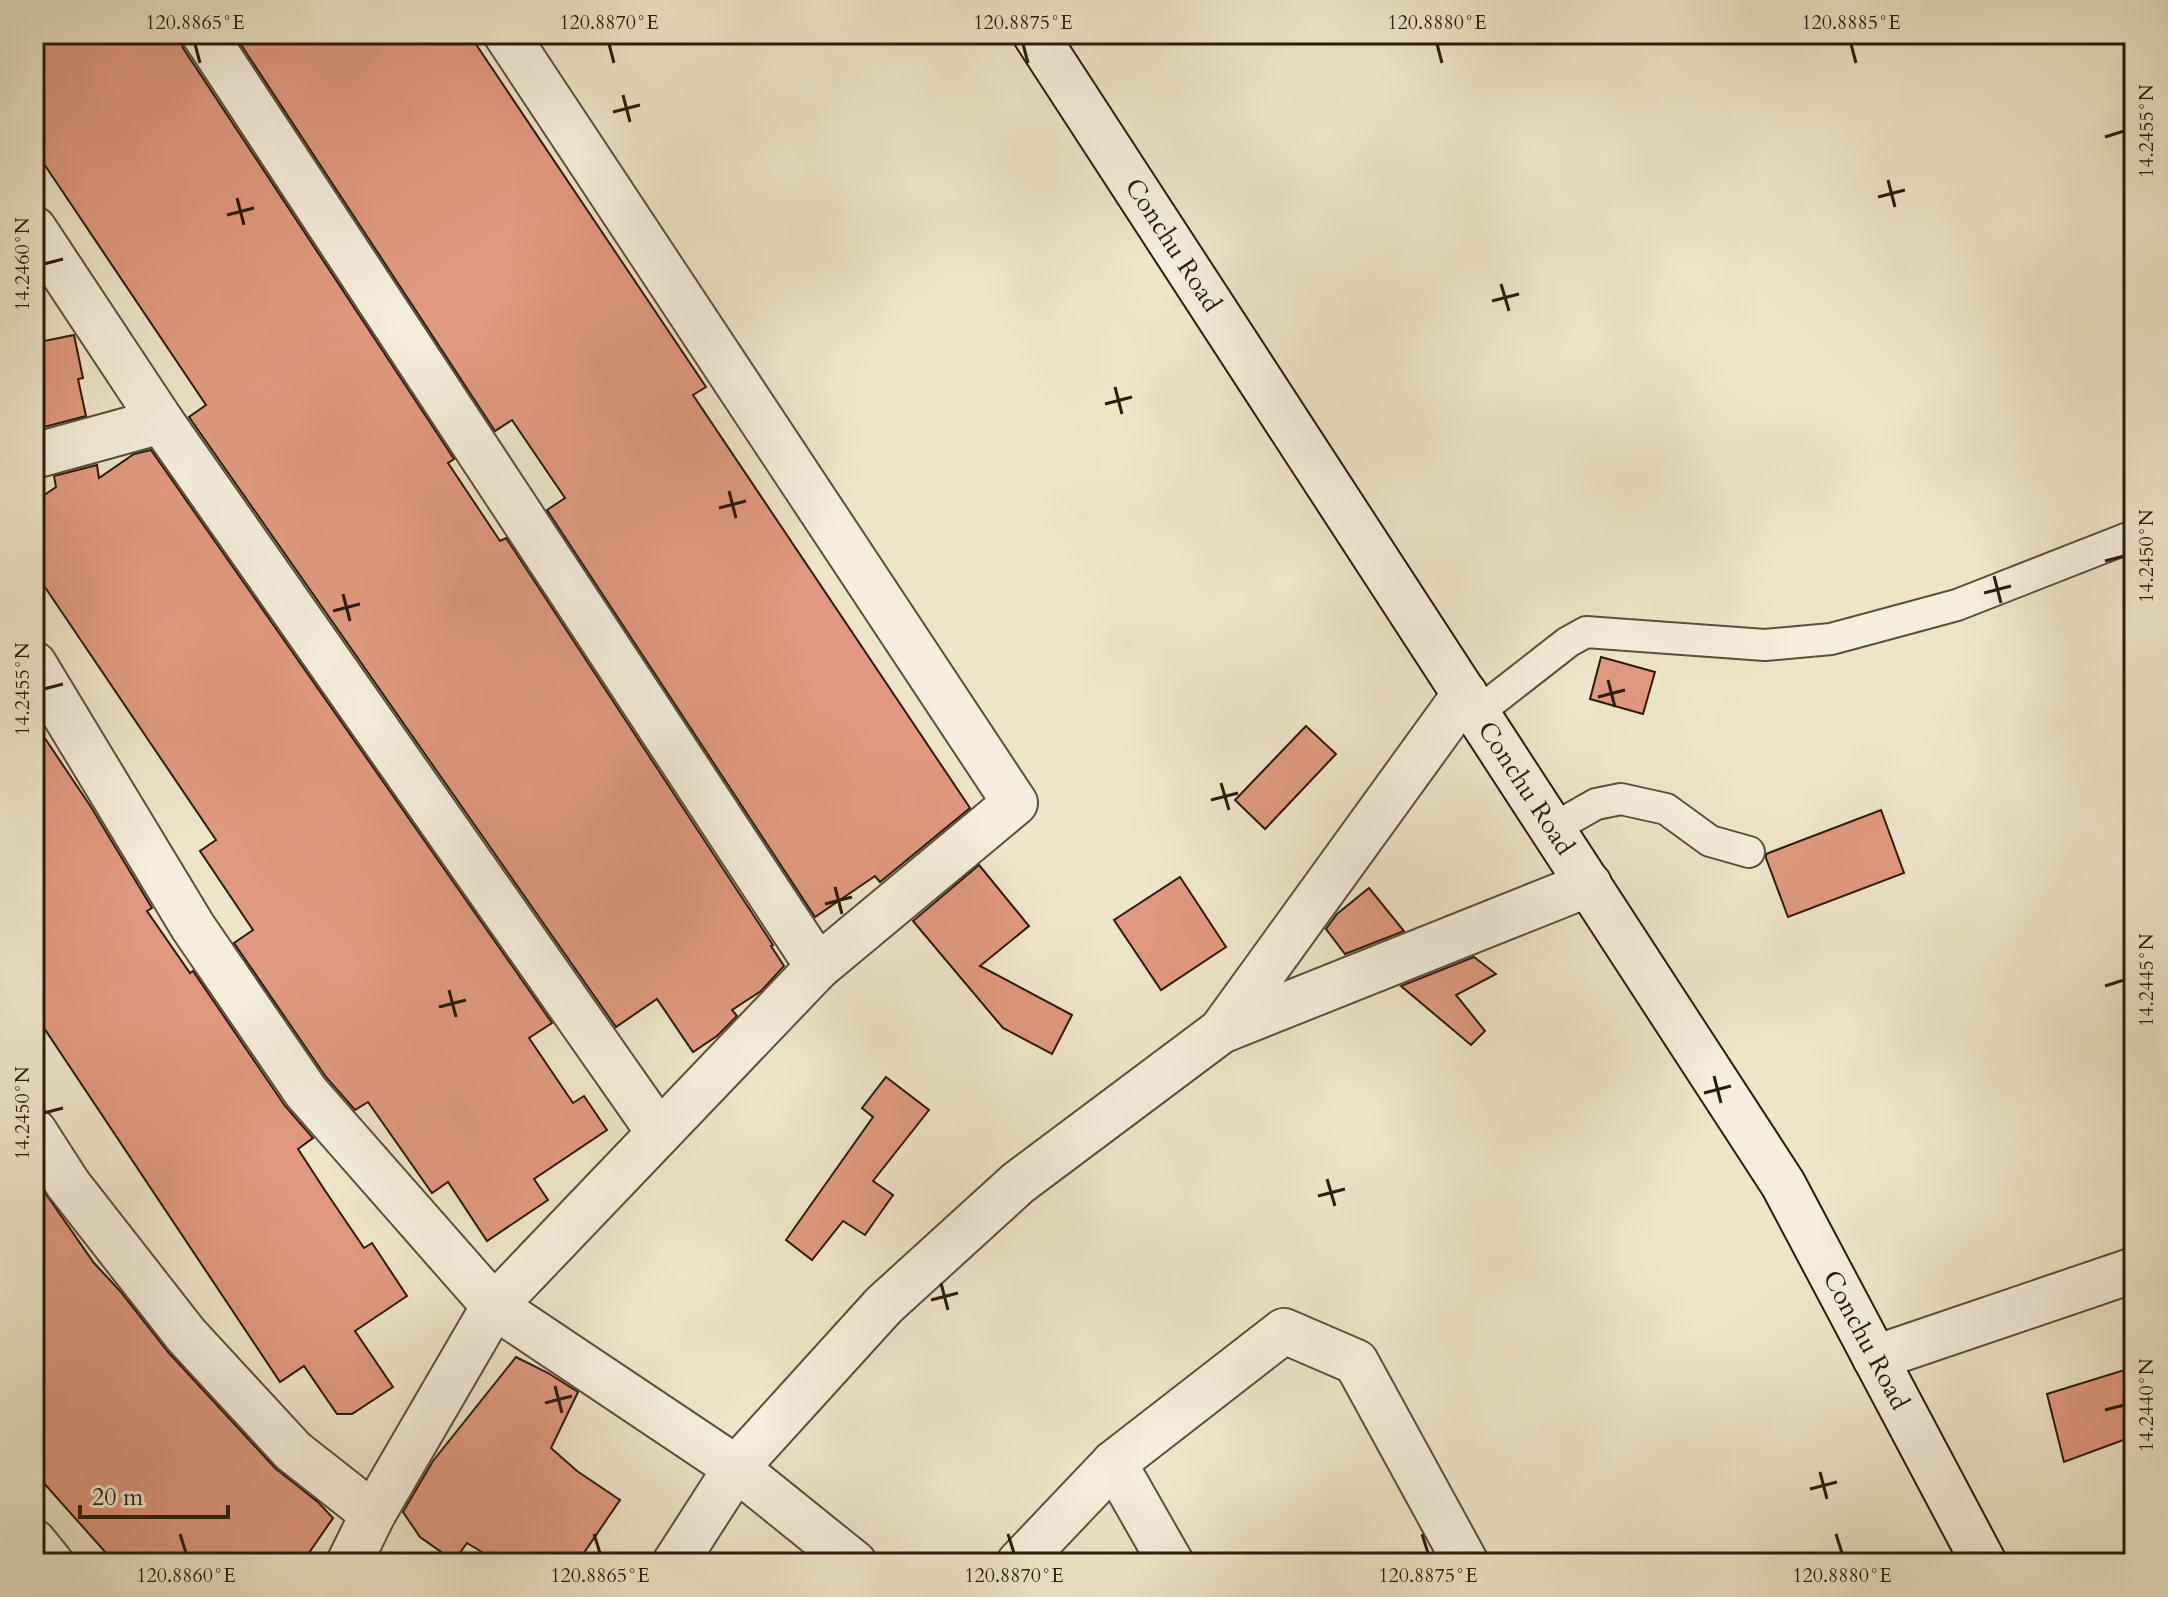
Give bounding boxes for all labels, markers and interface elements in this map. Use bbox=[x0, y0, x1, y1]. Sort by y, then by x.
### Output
text: 120.8865°E bbox=[145, 9, 245, 36]
text: 120.8870°E bbox=[559, 9, 659, 36]
text: 120.8875°E bbox=[973, 9, 1073, 36]
text: 120.8880°E bbox=[1387, 9, 1487, 36]
text: 120.8885°E bbox=[1801, 9, 1901, 36]
text: 14.2455°N bbox=[2133, 84, 2160, 178]
street label: Conchu Road bbox=[1117, 171, 1229, 319]
text: 14.2460°N bbox=[9, 217, 36, 311]
text: 14.2450°N bbox=[2133, 509, 2160, 603]
text: 14.2455°N bbox=[9, 642, 36, 736]
street label: Conchu Road bbox=[1470, 714, 1582, 862]
text: 14.2445°N bbox=[2133, 933, 2160, 1027]
text: 14.2450°N bbox=[9, 1066, 36, 1160]
street label: Conchu Road bbox=[1815, 1264, 1917, 1416]
text: 14.2440°N bbox=[2133, 1358, 2160, 1452]
scale bar bbox=[80, 1469, 228, 1519]
text: 20 m bbox=[92, 1481, 144, 1514]
text: 120.8860°E bbox=[136, 1562, 236, 1589]
text: 120.8865°E bbox=[550, 1562, 650, 1589]
text: 120.8870°E bbox=[964, 1562, 1064, 1589]
text: 120.8875°E bbox=[1378, 1562, 1478, 1589]
text: 120.8880°E bbox=[1792, 1562, 1892, 1589]

